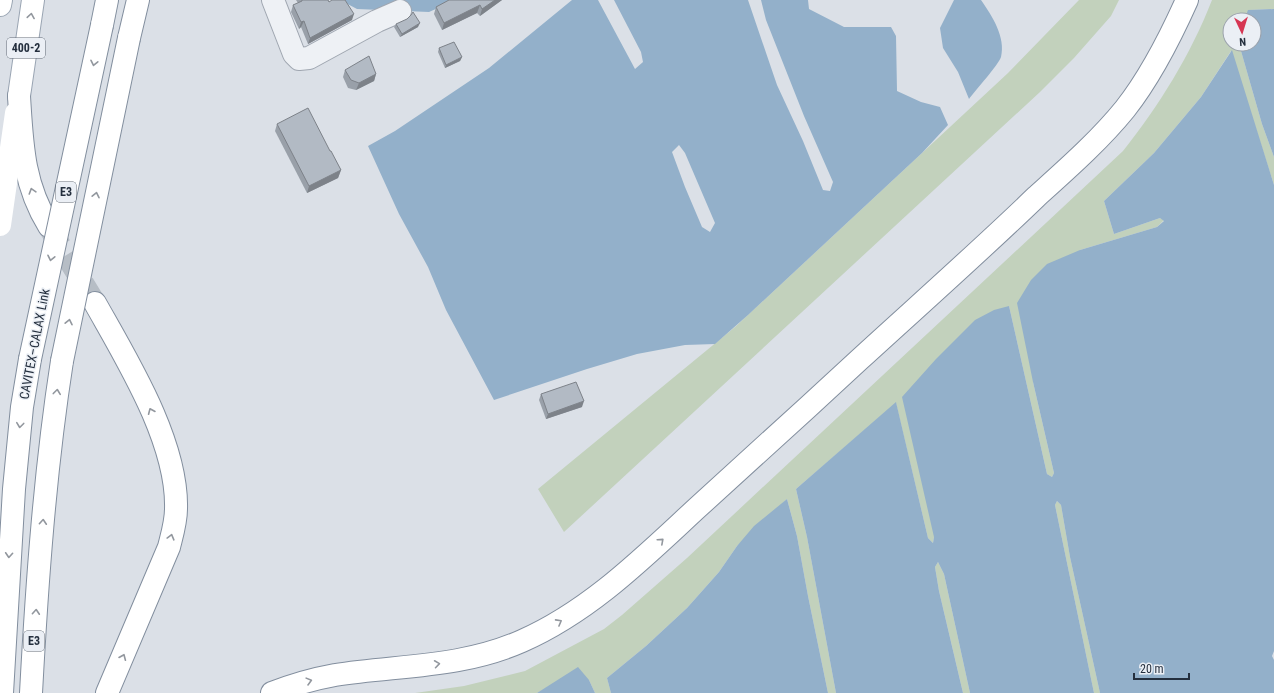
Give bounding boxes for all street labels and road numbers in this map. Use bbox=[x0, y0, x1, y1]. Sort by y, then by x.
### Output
road number: 400-2 bbox=[7, 38, 45, 58]
road number: E3 bbox=[56, 182, 76, 202]
street label: CAVITEX–CALAX Link bbox=[16, 287, 53, 401]
road number: E3 bbox=[24, 631, 44, 651]

